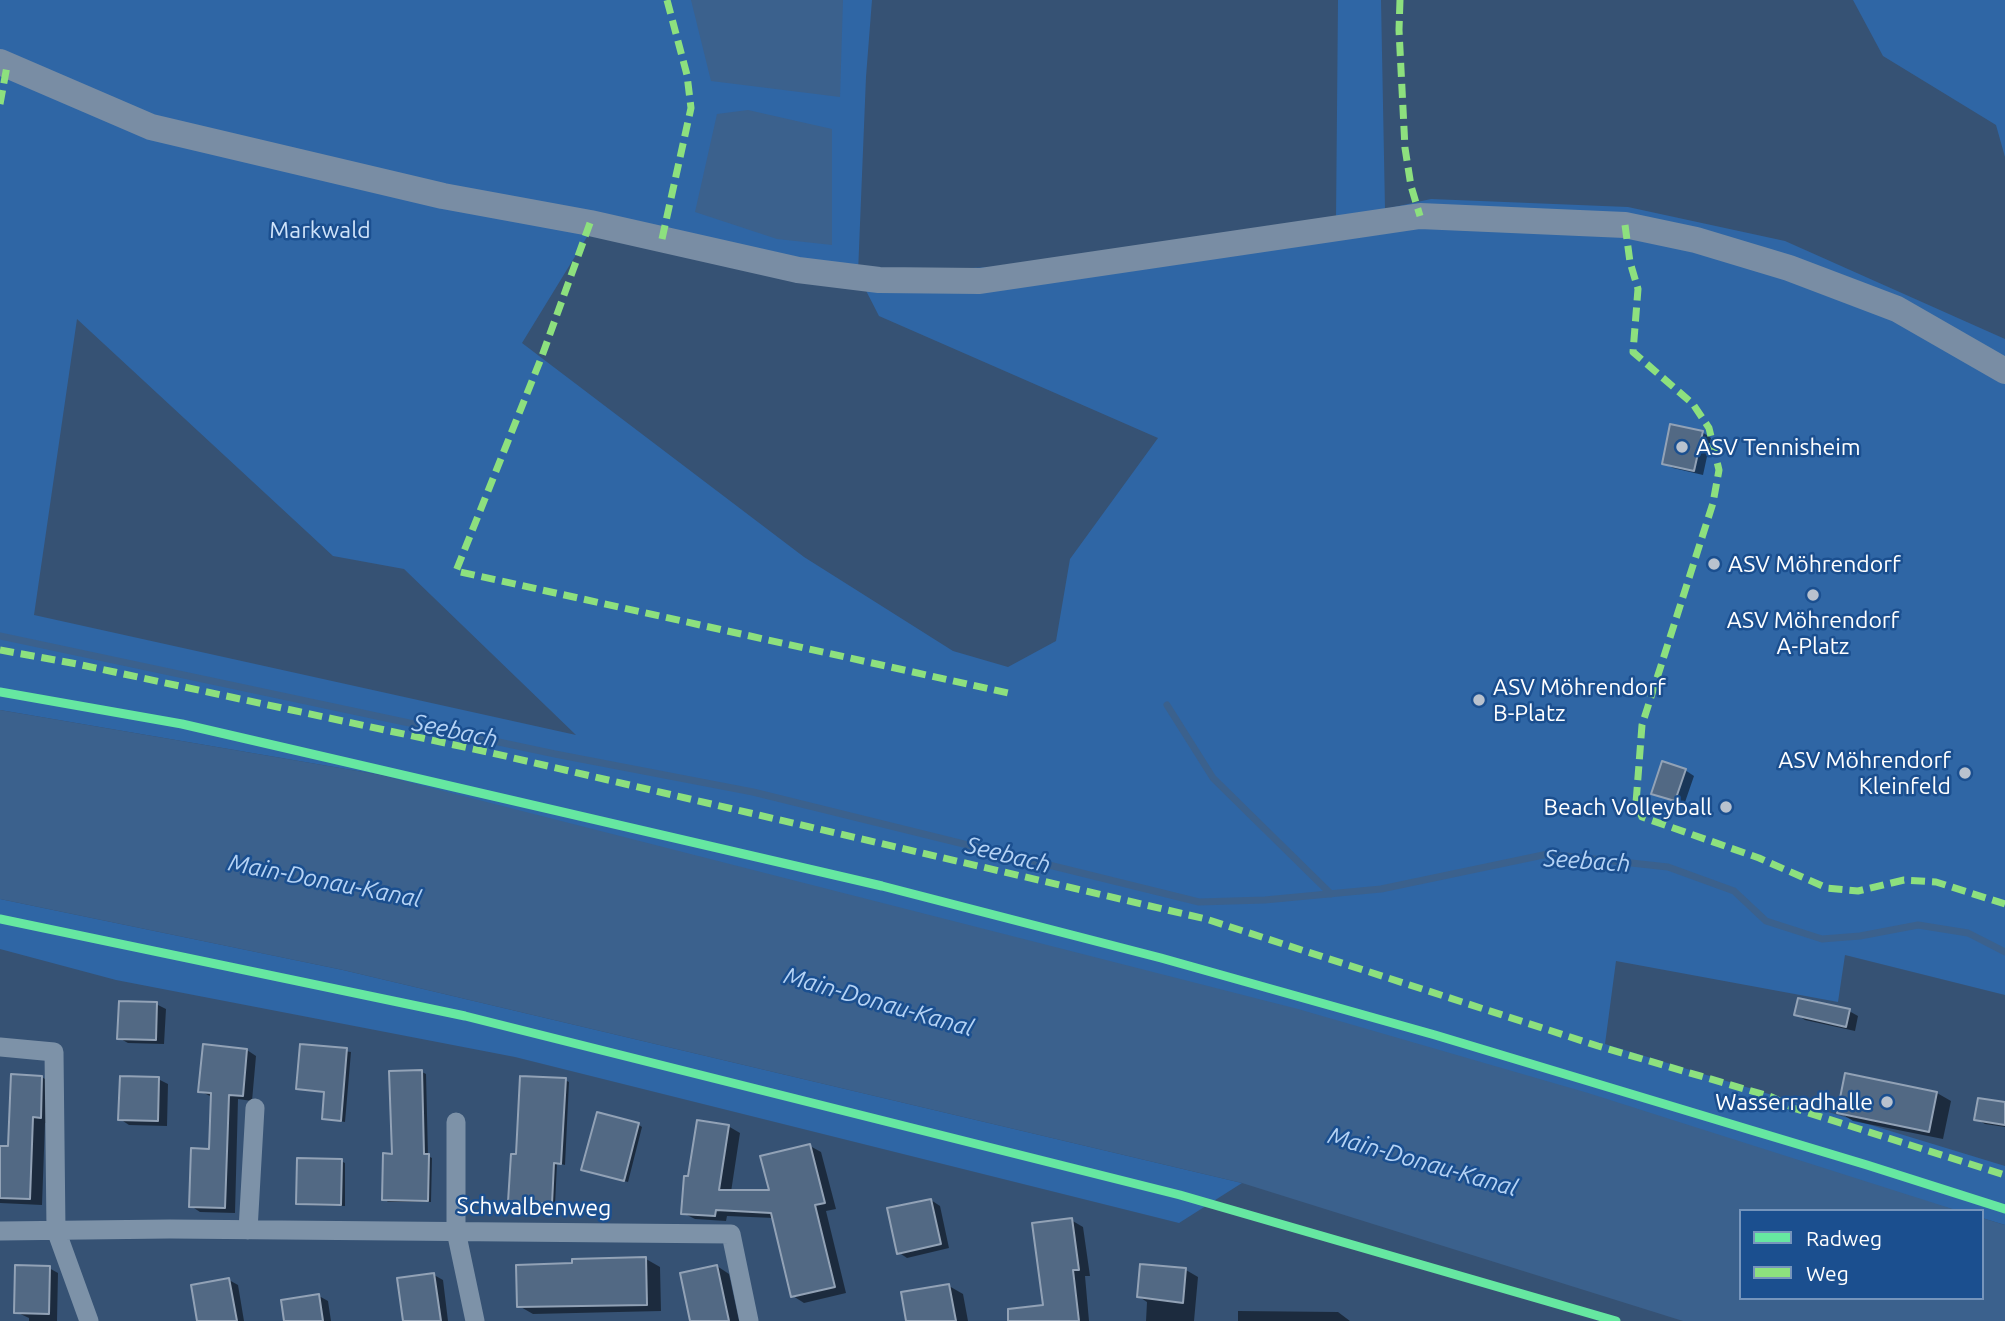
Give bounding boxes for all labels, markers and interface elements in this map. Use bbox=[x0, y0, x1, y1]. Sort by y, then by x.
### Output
park label: Markwald bbox=[269, 216, 371, 244]
place label: ASV Tennisheim bbox=[1696, 433, 1861, 461]
marker: ASV Tennisheim bbox=[1674, 439, 1690, 455]
place label: ASV Möhrendorf bbox=[1728, 550, 1901, 578]
marker: ASV Möhrendorf bbox=[1706, 556, 1722, 572]
marker: ASV Möhrendorf A-Platz bbox=[1805, 587, 1821, 603]
place label: ASV Möhrendorf A-Platz bbox=[1727, 606, 1899, 660]
place label: ASV Möhrendorf B-Platz bbox=[1493, 673, 1666, 727]
marker: ASV Möhrendorf B-Platz bbox=[1471, 692, 1487, 708]
water label: Seebach bbox=[410, 708, 500, 754]
place label: ASV Möhrendorf Kleinfeld bbox=[1778, 746, 1951, 800]
marker: ASV Möhrendorf Kleinfeld bbox=[1957, 765, 1973, 781]
place label: Beach Volleyball bbox=[1543, 793, 1712, 821]
marker: Beach Volleyball bbox=[1718, 799, 1734, 815]
water label: Seebach bbox=[962, 831, 1054, 879]
water label: Seebach bbox=[1543, 844, 1631, 878]
water label: Main-Donau-Kanal bbox=[226, 848, 424, 914]
water label: Main-Donau-Kanal bbox=[781, 961, 977, 1043]
place label: Wasserradhalle bbox=[1715, 1088, 1873, 1116]
marker: Wasserradhalle bbox=[1879, 1094, 1895, 1110]
water label: Main-Donau-Kanal bbox=[1325, 1121, 1521, 1203]
street label: Schwalbenweg bbox=[457, 1192, 611, 1222]
legend bbox=[1739, 1209, 1984, 1300]
text: Radweg bbox=[1806, 1226, 1882, 1250]
text: Weg bbox=[1806, 1261, 1849, 1285]

